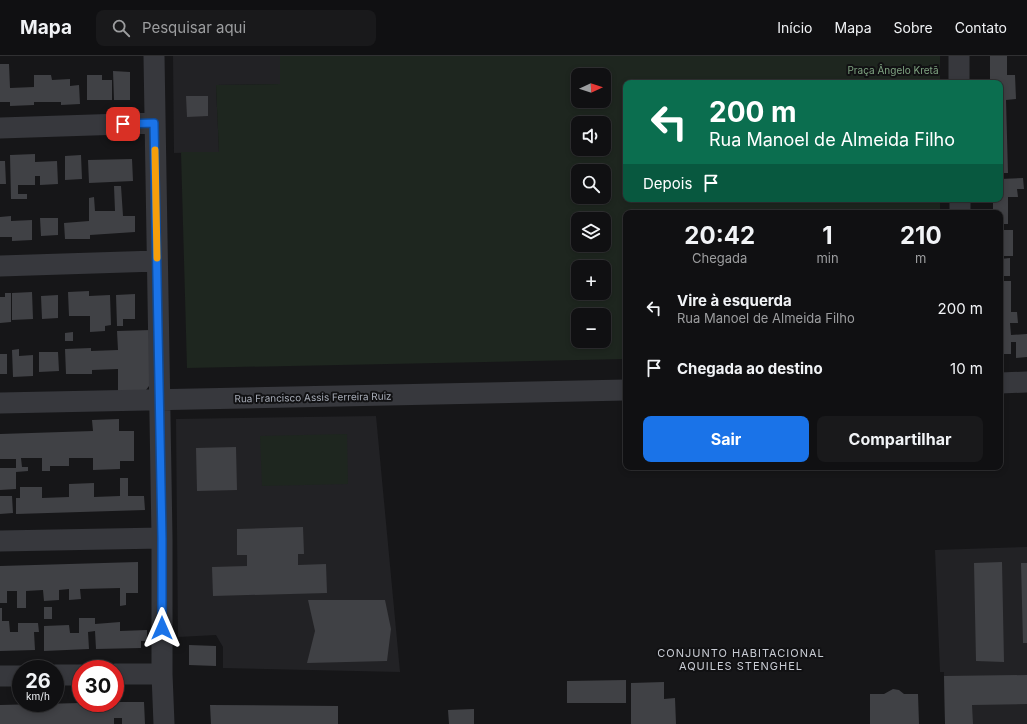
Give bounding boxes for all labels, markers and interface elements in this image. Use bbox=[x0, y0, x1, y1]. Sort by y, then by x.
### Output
search box bbox=[96, 10, 376, 46]
text: Mapa bbox=[20, 16, 72, 39]
icon: search bbox=[110, 17, 132, 39]
text: Pesquisar aqui bbox=[142, 18, 246, 37]
text: Início bbox=[777, 19, 813, 36]
text: Mapa bbox=[835, 19, 872, 36]
text: Sobre bbox=[894, 19, 933, 36]
text: Contato bbox=[955, 19, 1007, 36]
park label: Praça Ângelo Kretã bbox=[847, 64, 939, 76]
north arrow bbox=[571, 68, 611, 108]
map controls bbox=[571, 68, 611, 348]
text: 200 m bbox=[709, 95, 797, 129]
icon: left bbox=[643, 96, 695, 148]
pin bbox=[106, 107, 140, 141]
icon: arrive bbox=[112, 113, 134, 135]
button: sound bbox=[571, 116, 611, 156]
text: Rua Manoel de Almeida Filho bbox=[709, 129, 955, 150]
button: search bbox=[571, 164, 611, 204]
icon: arrive bbox=[700, 172, 722, 194]
text: Depois bbox=[643, 174, 692, 193]
button: layers bbox=[571, 212, 611, 252]
text: 20:42 bbox=[684, 221, 755, 250]
text: 1 bbox=[822, 221, 833, 250]
text: 210 bbox=[900, 221, 942, 250]
text: Chegada bbox=[692, 250, 747, 266]
text: min bbox=[816, 250, 839, 266]
text: m bbox=[915, 250, 926, 266]
button: + bbox=[571, 260, 611, 300]
text: Vire à esquerda bbox=[677, 291, 792, 310]
icon: left bbox=[643, 297, 665, 319]
text: 200 m bbox=[938, 299, 983, 318]
button: − bbox=[571, 308, 611, 348]
text: Rua Manoel de Almeida Filho bbox=[677, 310, 855, 326]
icon: arrive bbox=[643, 357, 665, 379]
text: Chegada ao destino bbox=[677, 359, 823, 378]
text: 10 m bbox=[950, 359, 983, 378]
street label: Rua Francisco Assis Ferreira Ruiz bbox=[234, 390, 392, 404]
button: Sair bbox=[643, 416, 809, 462]
button: Compartilhar bbox=[817, 416, 983, 462]
position arrow bbox=[141, 607, 183, 649]
district label: CONJUNTO HABITACIONAL AQUILES STENGHEL bbox=[657, 646, 825, 673]
speed limit sign: 30 bbox=[72, 660, 124, 712]
text: 26 bbox=[25, 669, 51, 693]
text: km/h bbox=[26, 690, 50, 702]

